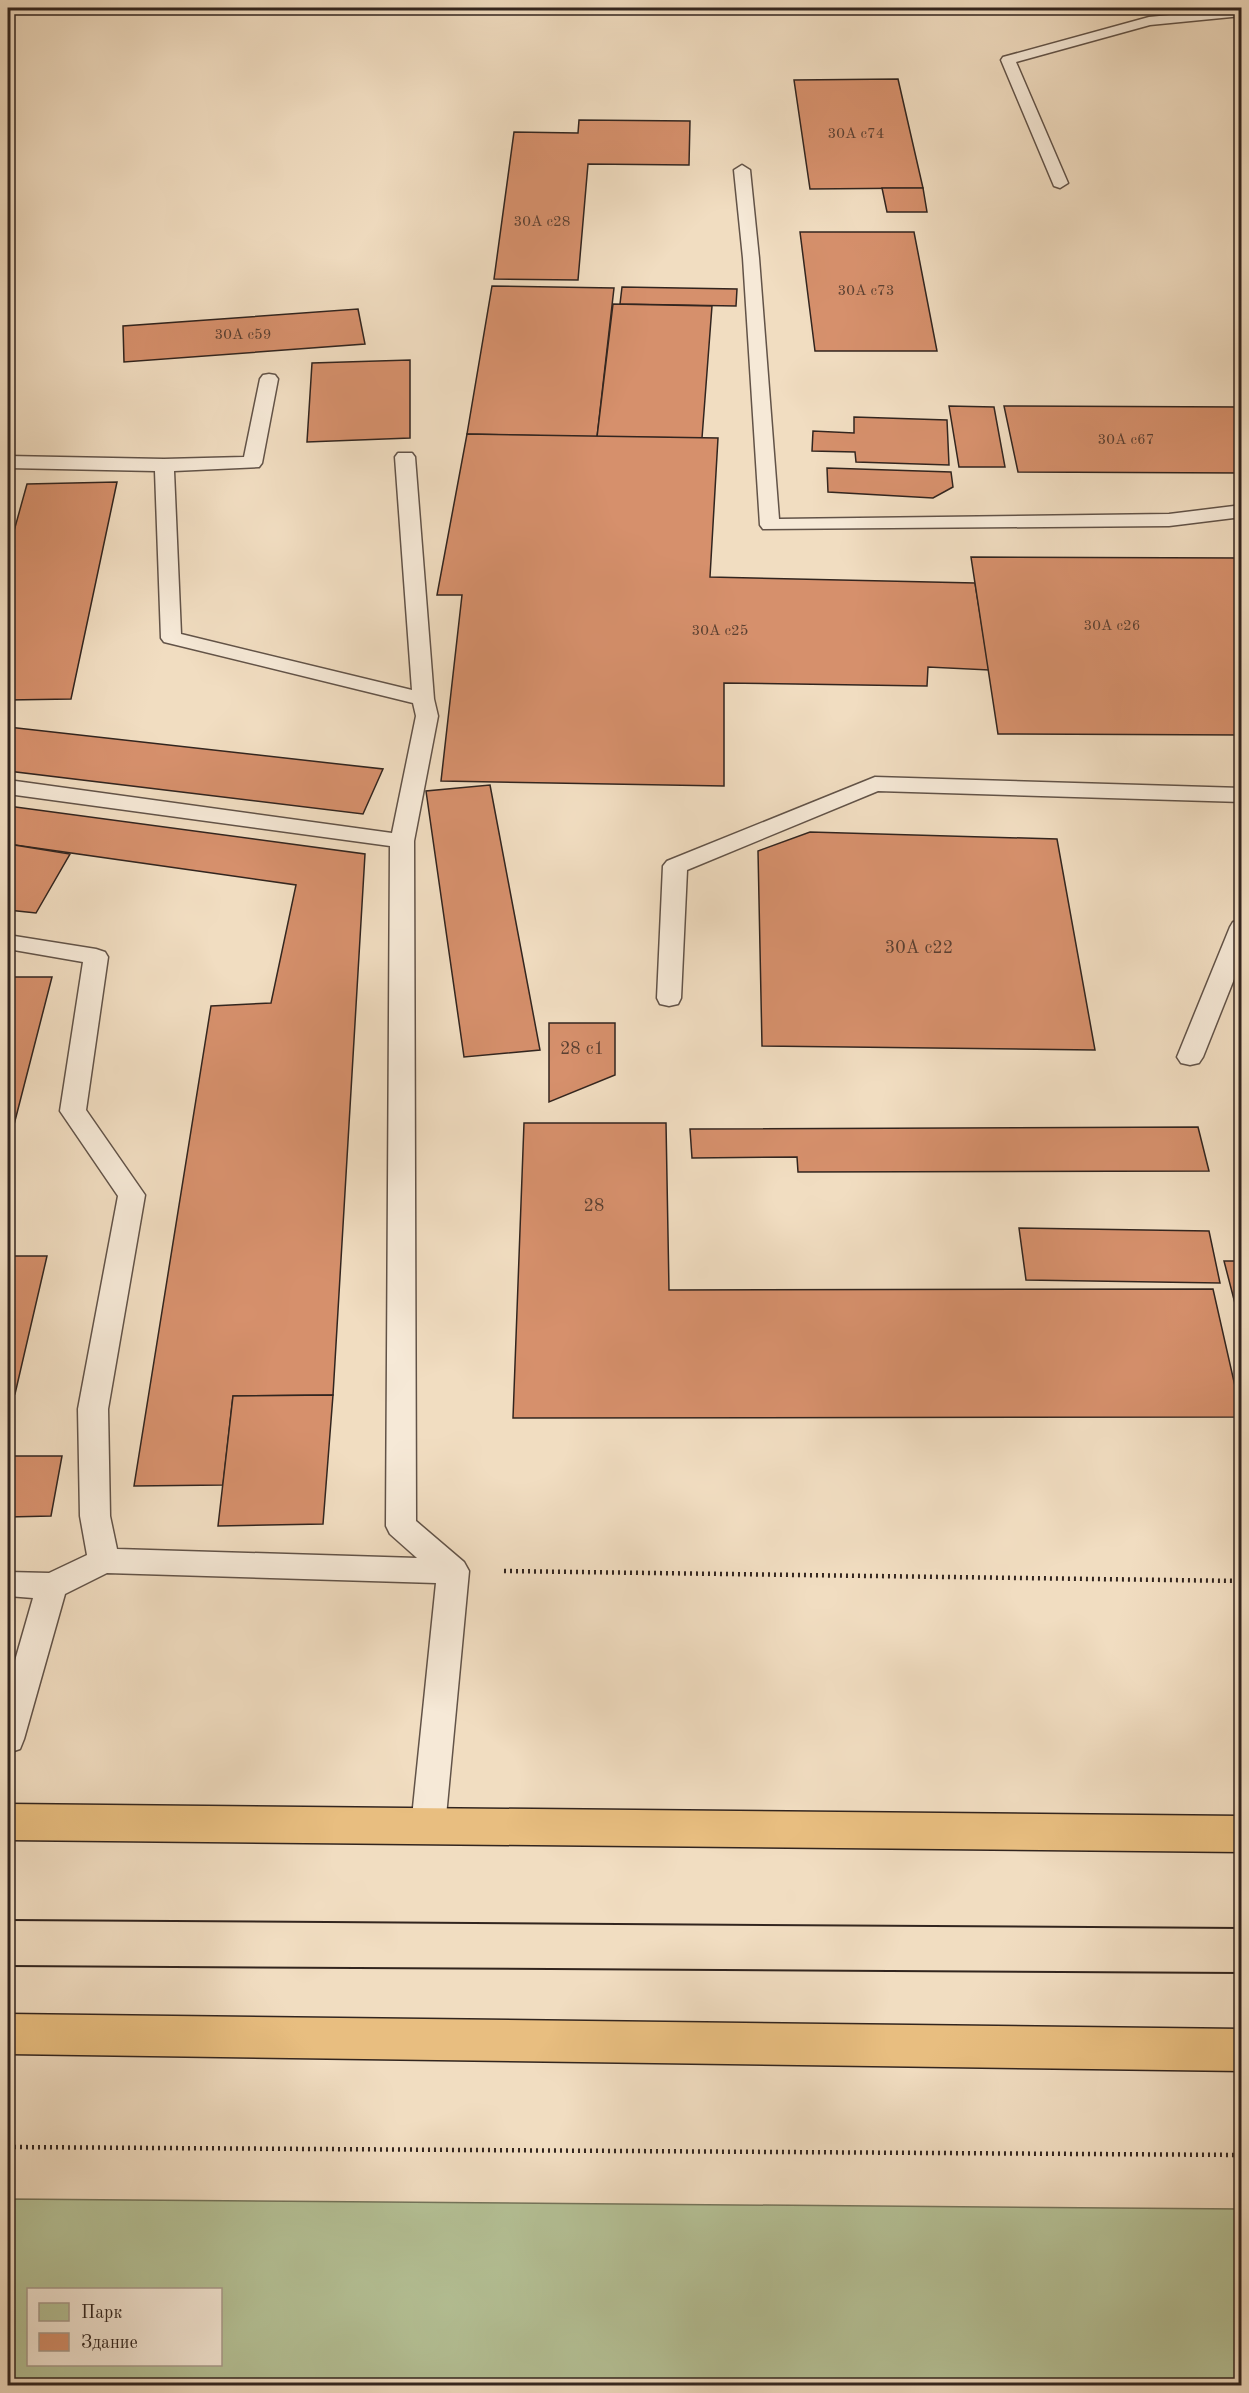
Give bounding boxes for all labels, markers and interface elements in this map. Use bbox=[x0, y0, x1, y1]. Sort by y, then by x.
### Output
house number: 30А с74 bbox=[827, 127, 885, 142]
house number: 30А с28 bbox=[513, 215, 571, 230]
house number: 30А с73 bbox=[837, 284, 895, 299]
house number: 30А с59 bbox=[214, 328, 272, 343]
house number: 30А с67 bbox=[1097, 433, 1155, 448]
house number: 30А с26 bbox=[1083, 619, 1141, 634]
house number: 30А с25 bbox=[691, 624, 749, 639]
house number: 30А с22 bbox=[885, 939, 953, 957]
house number: 28 с1 bbox=[560, 1040, 604, 1058]
house number: 28 bbox=[584, 1197, 604, 1215]
legend bbox=[27, 2288, 222, 2366]
text: Парк bbox=[81, 2304, 122, 2322]
text: Здание bbox=[81, 2334, 138, 2352]

